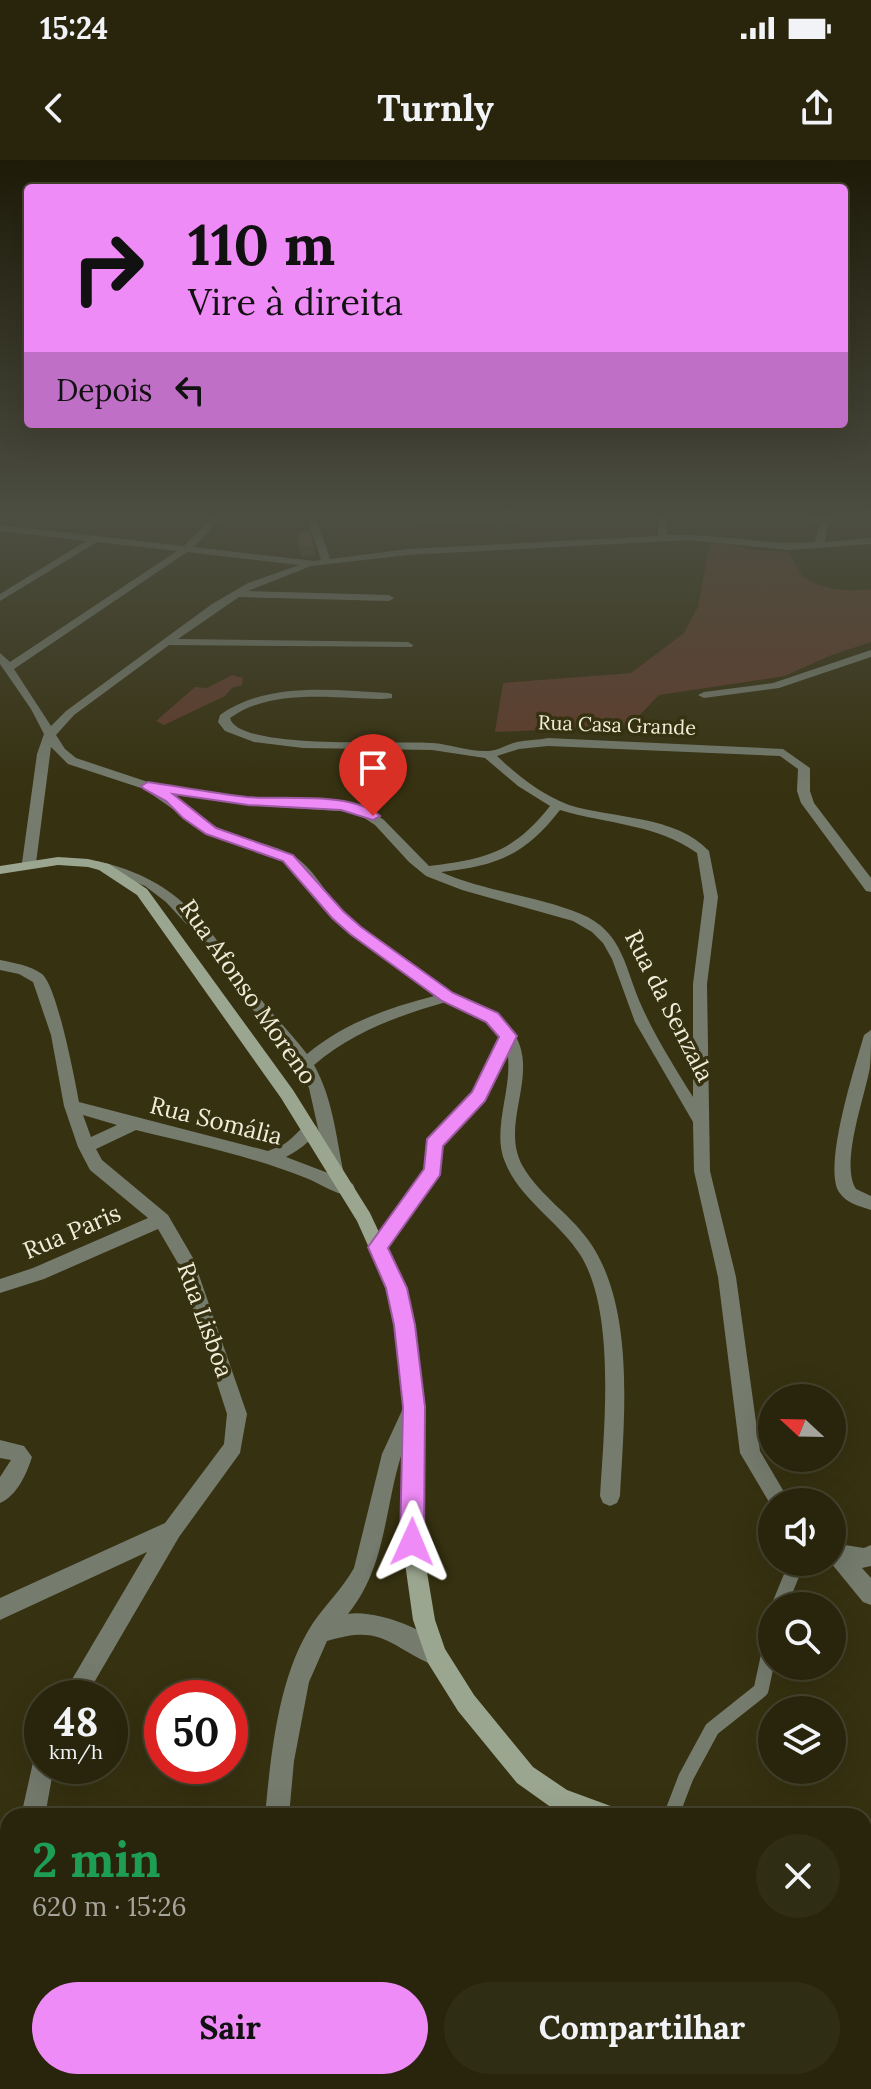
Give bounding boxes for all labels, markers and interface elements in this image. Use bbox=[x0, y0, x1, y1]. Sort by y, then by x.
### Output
text: 15:24 bbox=[40, 9, 108, 47]
text: Turnly bbox=[377, 85, 494, 131]
icon: back bbox=[32, 86, 76, 130]
icon: share bbox=[795, 86, 839, 130]
text: 110 m bbox=[188, 209, 335, 280]
icon: right bbox=[56, 216, 160, 320]
text: Vire à direita bbox=[188, 279, 403, 325]
icon: left bbox=[168, 368, 212, 412]
text: Depois bbox=[56, 371, 152, 409]
street label: Rua Casa Grande bbox=[538, 709, 697, 740]
pin bbox=[339, 734, 407, 816]
icon: arrive bbox=[351, 746, 395, 790]
street label: Rua Afonso Moreno bbox=[173, 893, 324, 1090]
street label: Rua da Senzala bbox=[618, 925, 721, 1087]
street label: Rua Somália bbox=[147, 1089, 285, 1152]
street label: Rua Paris bbox=[18, 1197, 125, 1266]
street label: Rua Lisboa bbox=[170, 1258, 241, 1382]
north arrow bbox=[758, 1384, 846, 1472]
map controls bbox=[758, 1384, 846, 1784]
button: sound bbox=[758, 1488, 846, 1576]
position arrow bbox=[370, 1500, 454, 1584]
button: search bbox=[758, 1592, 846, 1680]
speed limit sign: 50 bbox=[144, 1680, 248, 1784]
text: 48 bbox=[54, 1696, 98, 1747]
button: layers bbox=[758, 1696, 846, 1784]
text: km/h bbox=[49, 1739, 103, 1764]
text: 2 min bbox=[32, 1829, 161, 1890]
button: close bbox=[756, 1834, 840, 1918]
text: 620 m · 15:26 bbox=[32, 1890, 187, 1923]
button: Sair bbox=[32, 1982, 428, 2074]
button: Compartilhar bbox=[444, 1982, 840, 2074]

